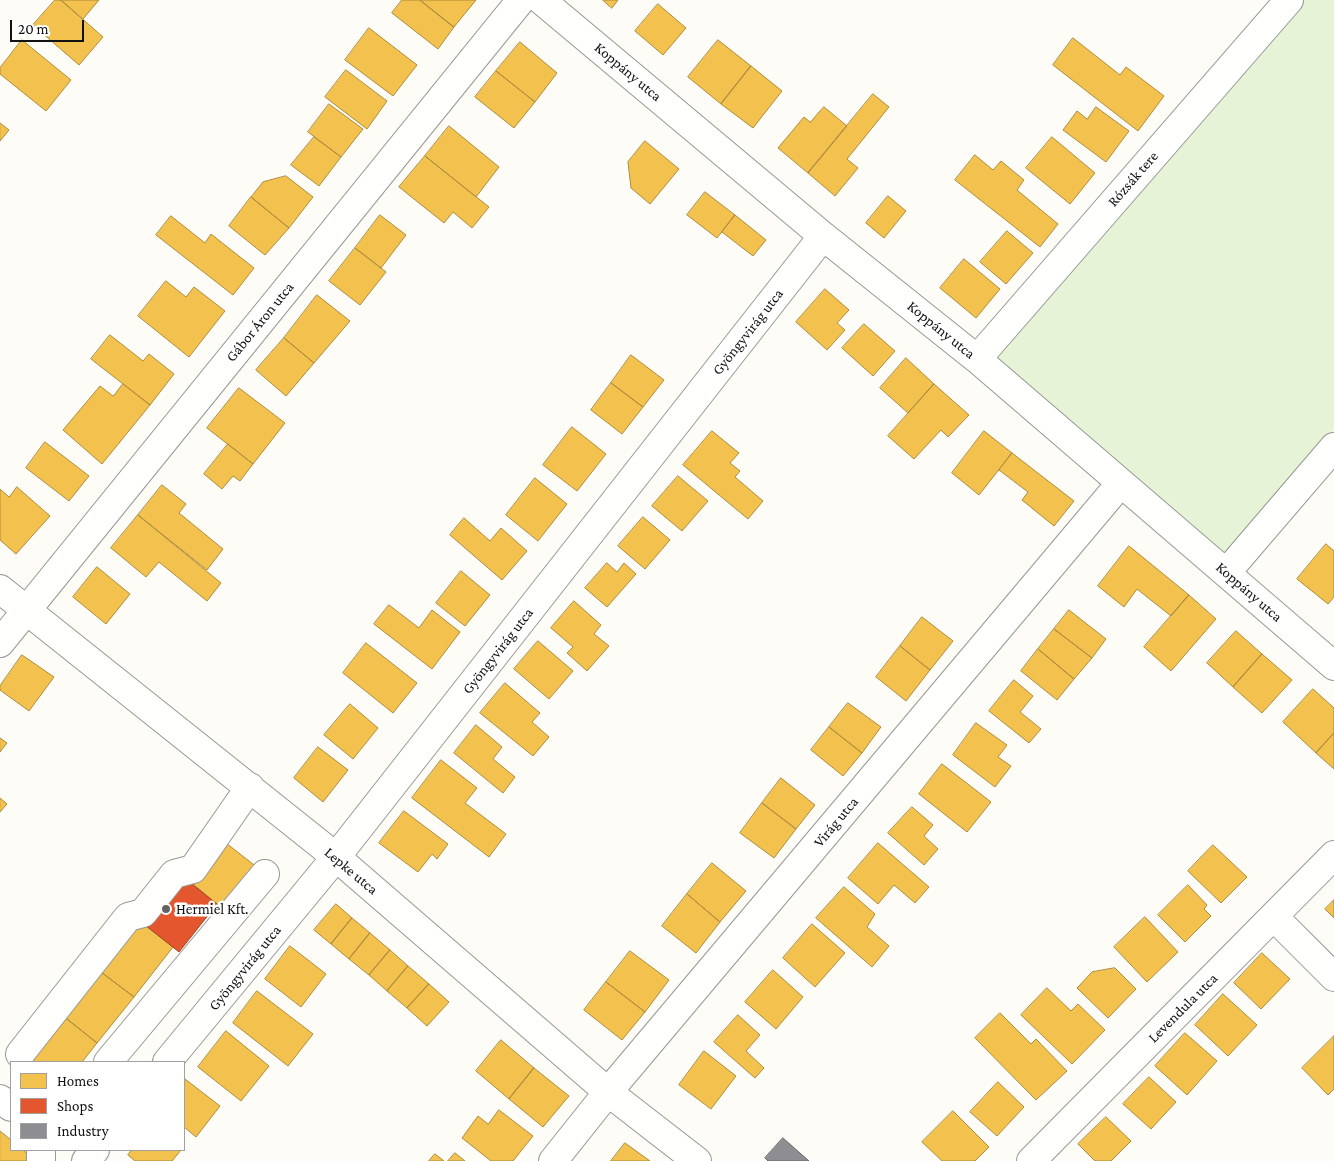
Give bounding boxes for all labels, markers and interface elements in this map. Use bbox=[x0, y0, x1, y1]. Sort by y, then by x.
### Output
scale bar bbox=[12, 10, 86, 42]
text: 20 m bbox=[18, 21, 49, 37]
street label: Koppány utca bbox=[591, 39, 665, 105]
street label: Rózsák tere bbox=[1104, 148, 1162, 210]
street label: Gábor Áron utca bbox=[222, 278, 298, 366]
street label: Gyöngyvirág utca bbox=[709, 285, 787, 379]
street label: Koppány utca bbox=[903, 297, 979, 363]
street label: Koppány utca bbox=[1212, 558, 1286, 626]
street label: Gyöngyvirág utca bbox=[459, 604, 537, 698]
street label: Virág utca bbox=[810, 793, 862, 851]
street label: Lepke utca bbox=[321, 843, 381, 899]
place label: Hermiel Kft. bbox=[176, 900, 249, 918]
marker: Hermiel Kft. bbox=[160, 903, 172, 915]
street label: Gyöngyvirág utca bbox=[205, 922, 285, 1014]
street label: Levendula utca bbox=[1144, 969, 1222, 1047]
legend bbox=[10, 1061, 185, 1151]
text: Homes bbox=[57, 1073, 99, 1089]
text: Shops bbox=[57, 1098, 93, 1114]
text: Industry bbox=[57, 1123, 109, 1139]

